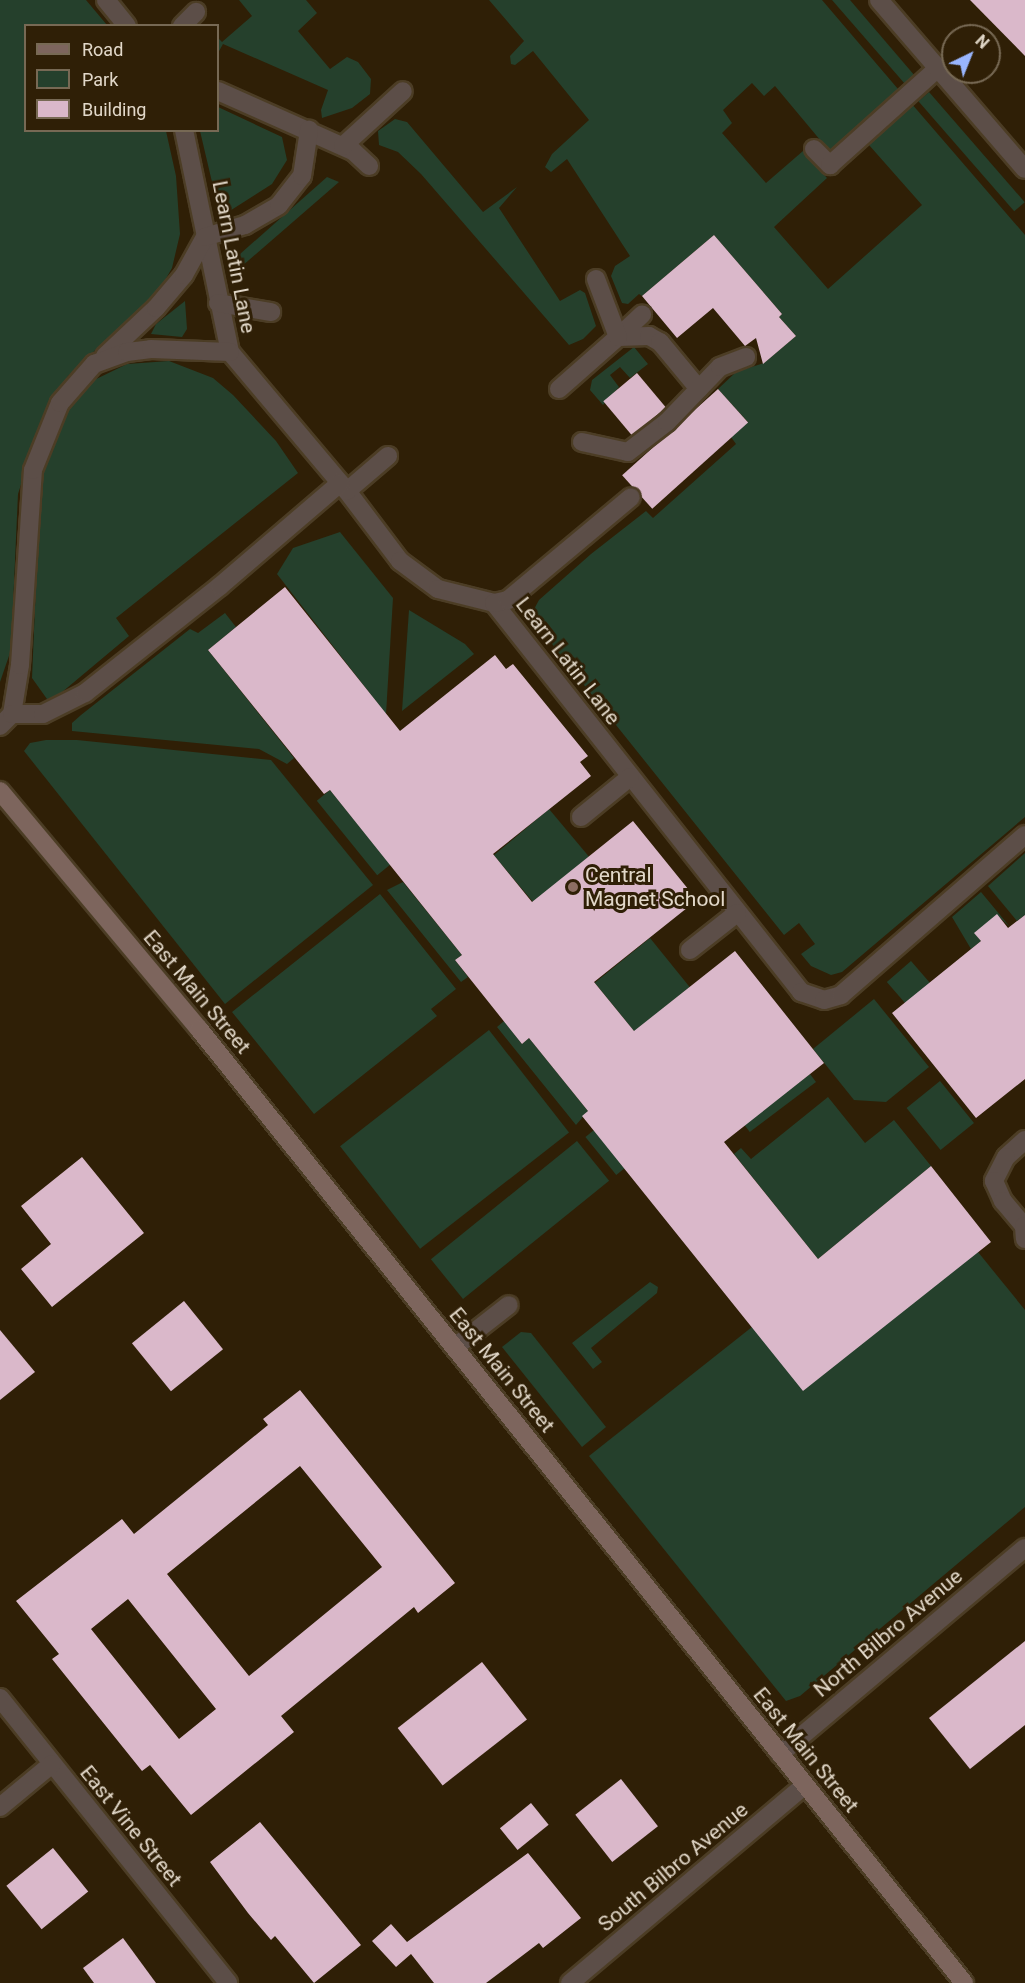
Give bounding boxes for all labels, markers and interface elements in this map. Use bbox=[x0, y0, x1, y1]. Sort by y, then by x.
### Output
legend bbox=[24, 24, 219, 132]
north arrow bbox=[941, 24, 1001, 84]
text: N bbox=[972, 31, 993, 53]
text: Road bbox=[82, 39, 123, 60]
text: Park bbox=[82, 69, 118, 90]
text: Building bbox=[82, 99, 146, 120]
street label: Learn Latin Lane bbox=[207, 179, 261, 335]
street label: Learn Latin Lane bbox=[510, 592, 626, 730]
place label: Central Magnet School bbox=[585, 862, 725, 912]
marker: Central Magnet School bbox=[566, 880, 580, 894]
street label: East Main Street bbox=[138, 925, 256, 1059]
street label: East Main Street bbox=[444, 1302, 560, 1438]
street label: North Bilbro Avenue bbox=[809, 1564, 967, 1702]
street label: East Main Street bbox=[748, 1682, 864, 1818]
street label: East Vine Street bbox=[75, 1761, 187, 1891]
street label: South Bilbro Avenue bbox=[593, 1797, 753, 1937]

